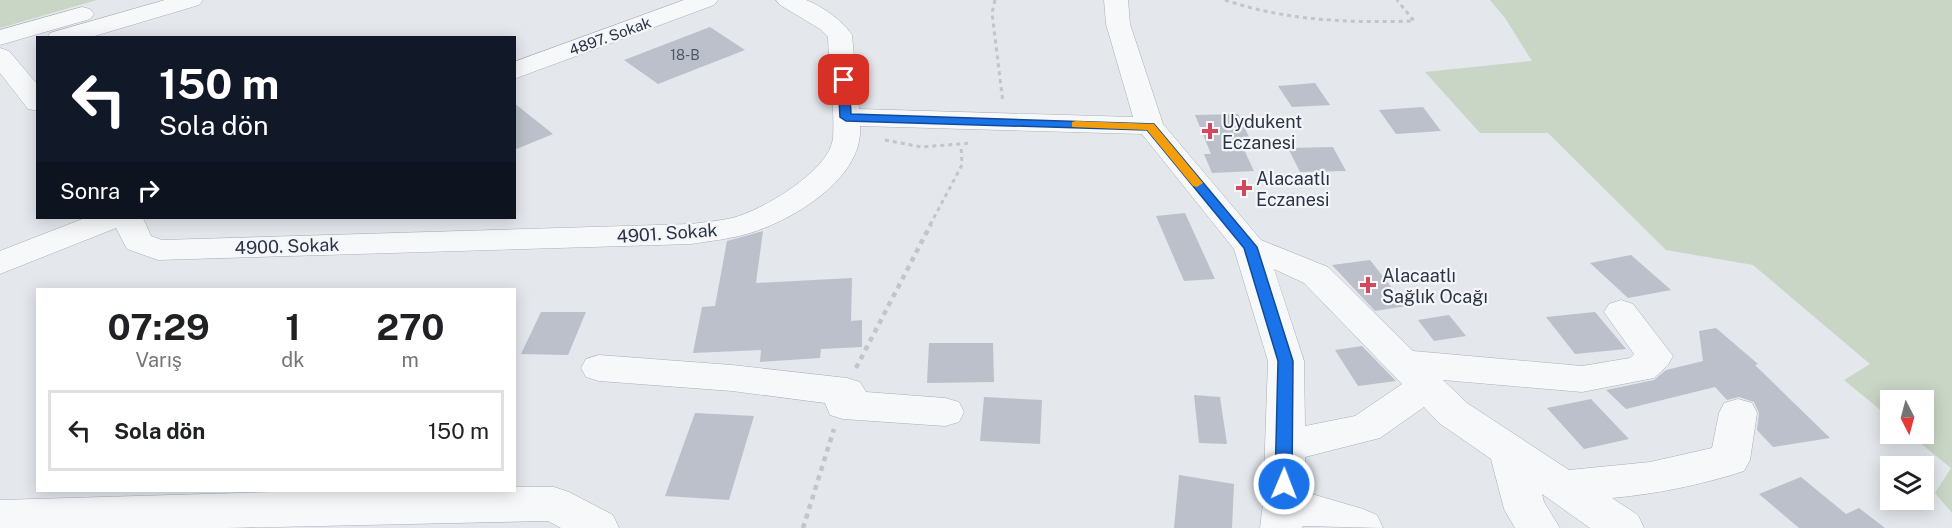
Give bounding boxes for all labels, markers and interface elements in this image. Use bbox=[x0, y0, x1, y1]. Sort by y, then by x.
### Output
street label: 4897. Sokak bbox=[567, 13, 653, 59]
house number: 18-B bbox=[670, 47, 700, 63]
pin bbox=[818, 54, 869, 105]
text: 150 m bbox=[159, 59, 279, 108]
icon: left bbox=[60, 60, 138, 138]
icon: arrive bbox=[827, 63, 860, 96]
text: Sola dön bbox=[159, 109, 269, 141]
place label: Uydukent Eczanesi bbox=[1222, 111, 1302, 153]
marker: Uydukent Eczanesi bbox=[1203, 124, 1217, 138]
place label: Alacaatlı Eczanesi bbox=[1256, 168, 1330, 210]
icon: right bbox=[132, 174, 165, 207]
text: Sonra bbox=[60, 178, 120, 204]
marker: Alacaatlı Eczanesi bbox=[1237, 181, 1251, 195]
street label: 4901. Sokak bbox=[616, 219, 718, 247]
street label: 4900. Sokak bbox=[234, 234, 340, 258]
place label: Alacaatlı Sağlık Ocağı bbox=[1382, 265, 1488, 307]
marker: Alacaatlı Sağlık Ocağı bbox=[1359, 276, 1377, 294]
text: 07:29 bbox=[108, 306, 210, 348]
text: 1 bbox=[285, 306, 301, 348]
text: 270 bbox=[376, 306, 444, 348]
text: Varış bbox=[135, 348, 182, 372]
text: dk bbox=[281, 348, 305, 372]
text: m bbox=[402, 348, 419, 372]
north arrow bbox=[1880, 390, 1934, 444]
map controls bbox=[1880, 390, 1934, 510]
icon: left bbox=[63, 414, 96, 447]
text: Sola dön bbox=[114, 418, 205, 444]
text: 150 m bbox=[428, 418, 489, 444]
position arrow bbox=[1252, 452, 1316, 516]
button: layers bbox=[1880, 456, 1934, 510]

